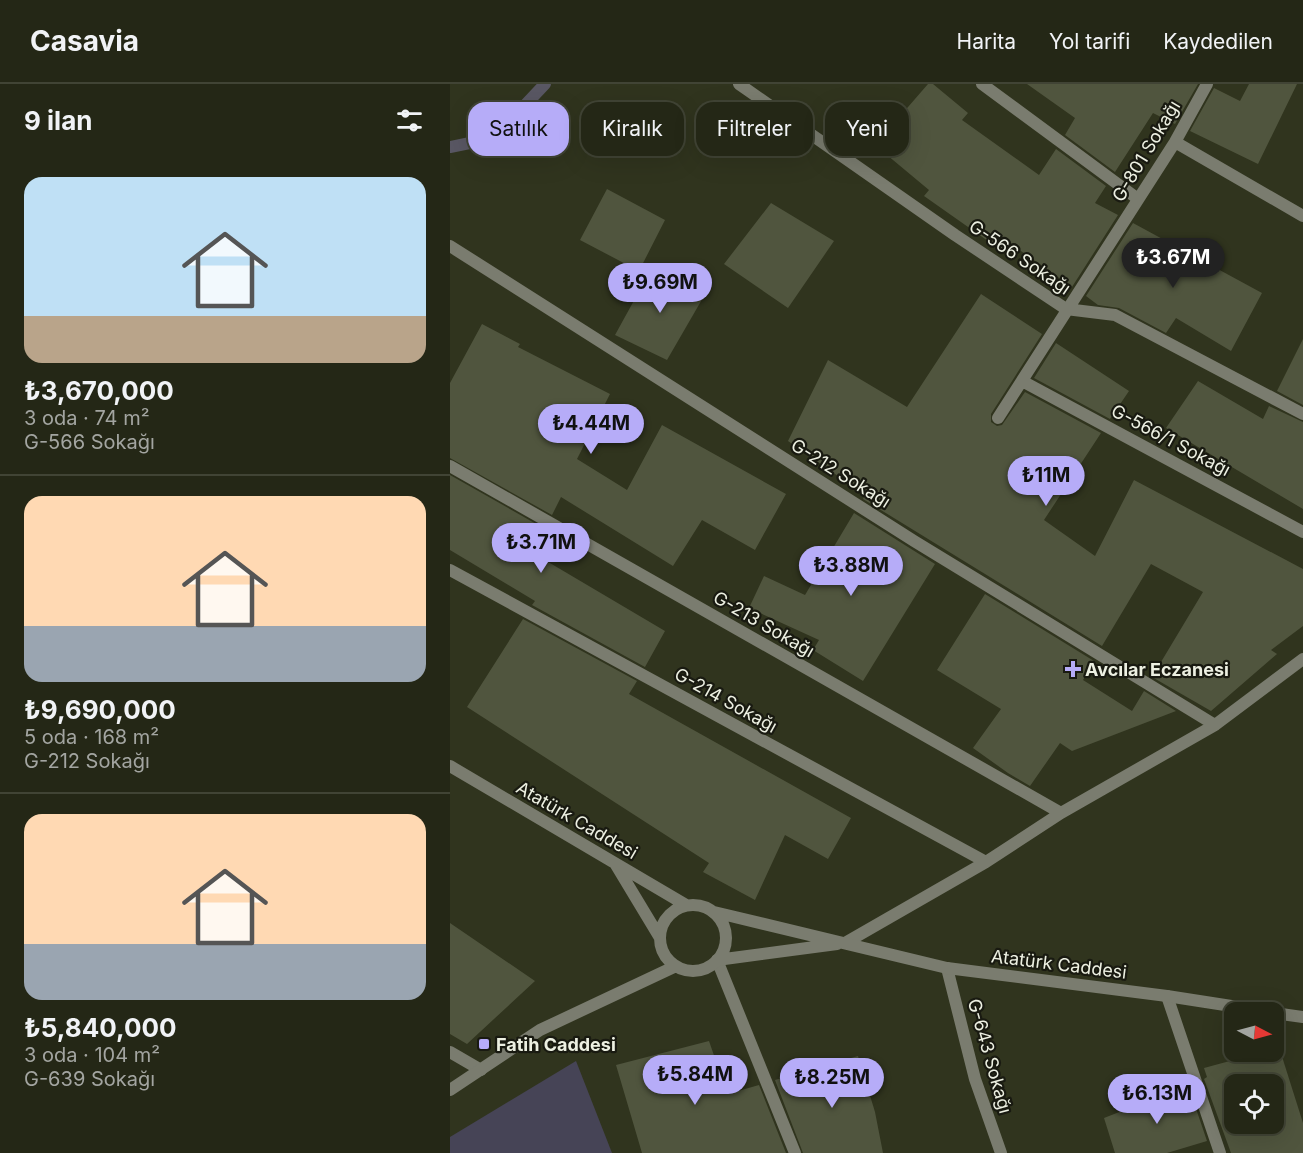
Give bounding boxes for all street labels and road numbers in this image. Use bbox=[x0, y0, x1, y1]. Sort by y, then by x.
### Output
street label: G-801 Sokağı bbox=[1108, 97, 1184, 205]
street label: G-566 Sokağı bbox=[965, 215, 1075, 299]
street label: G-566/1 Sokağı bbox=[1108, 400, 1234, 480]
street label: G-212 Sokağı bbox=[787, 434, 895, 512]
street label: G-213 Sokağı bbox=[710, 587, 818, 661]
street label: G-214 Sokağı bbox=[671, 663, 781, 737]
street label: Atatürk Caddesi bbox=[513, 777, 641, 863]
street label: Atatürk Caddesi bbox=[990, 945, 1128, 983]
street label: G-643 Sokağı bbox=[964, 996, 1016, 1116]

